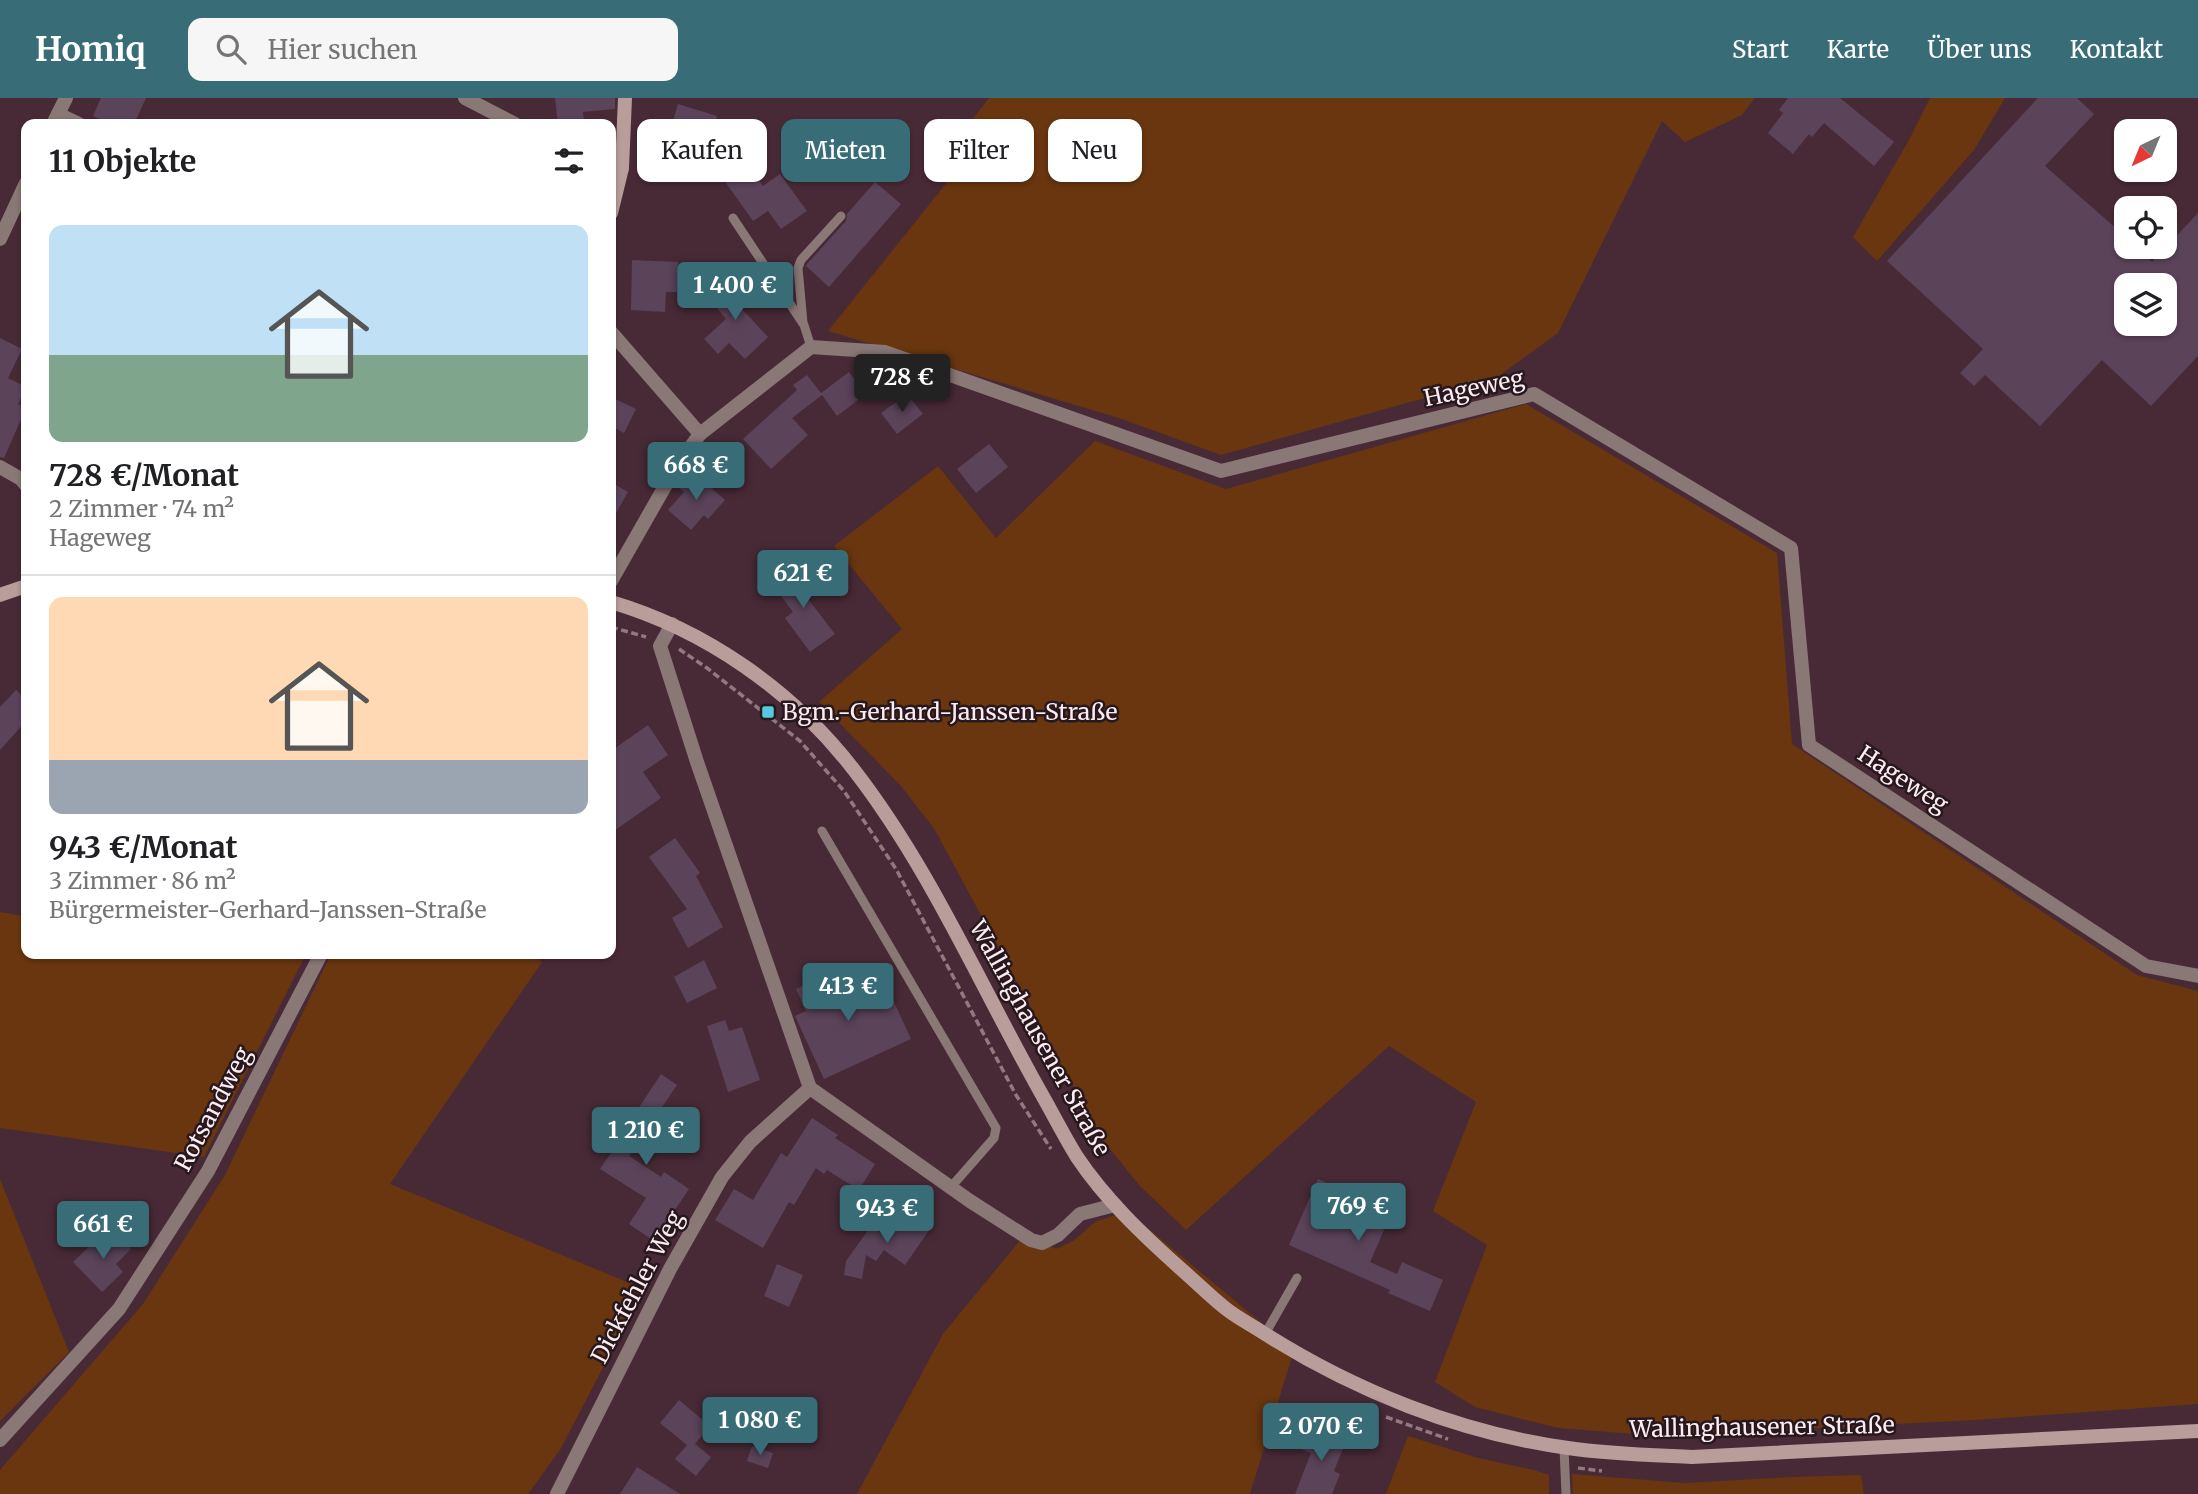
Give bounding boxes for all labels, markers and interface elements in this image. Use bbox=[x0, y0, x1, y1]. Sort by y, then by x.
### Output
search box bbox=[188, 18, 678, 81]
text: Homiq bbox=[35, 29, 146, 70]
icon: search bbox=[212, 30, 250, 68]
text: Hier suchen bbox=[268, 33, 418, 66]
text: Start bbox=[1732, 34, 1789, 65]
text: Karte bbox=[1827, 34, 1889, 65]
text: Über uns bbox=[1927, 34, 2032, 65]
text: Kontakt bbox=[2070, 34, 2163, 65]
chip: Kaufen bbox=[637, 119, 767, 182]
chip: Mieten bbox=[781, 119, 910, 182]
chip: Filter bbox=[924, 119, 1034, 182]
chip: Neu bbox=[1048, 119, 1142, 182]
north arrow bbox=[2114, 119, 2177, 182]
map controls bbox=[2114, 119, 2177, 336]
text: 11 Objekte bbox=[49, 142, 196, 180]
icon: filters bbox=[550, 142, 588, 180]
button: locate bbox=[2114, 196, 2177, 259]
pin: 1 400 € bbox=[670, 262, 800, 322]
text: 1 400 € bbox=[693, 270, 777, 299]
icon: home bbox=[256, 271, 382, 397]
button: layers bbox=[2114, 273, 2177, 336]
pin: 728 € bbox=[853, 354, 951, 414]
text: 728 € bbox=[870, 362, 934, 391]
street label: Hageweg bbox=[1421, 363, 1527, 412]
pin: 668 € bbox=[647, 442, 745, 502]
text: 668 € bbox=[664, 450, 729, 479]
text: 728 €/Monat bbox=[49, 456, 239, 494]
text: 2 Zimmer · 74 m² bbox=[49, 494, 234, 523]
text: Hageweg bbox=[49, 523, 151, 552]
pin: 621 € bbox=[754, 550, 852, 610]
text: 621 € bbox=[773, 558, 833, 587]
icon: home bbox=[256, 643, 382, 769]
place label: Bgm.-Gerhard-Janssen-Straße bbox=[782, 697, 1117, 726]
marker: Bgm.-Gerhard-Janssen-Straße bbox=[760, 704, 776, 720]
street label: Hageweg bbox=[1853, 739, 1954, 819]
text: 943 €/Monat bbox=[49, 828, 238, 866]
text: 3 Zimmer · 86 m² bbox=[49, 866, 236, 895]
text: Bürgermeister-Gerhard-Janssen-Straße bbox=[49, 895, 487, 924]
street label: Wallinghausener Straße bbox=[963, 914, 1117, 1161]
pin: 413 € bbox=[799, 964, 897, 1023]
text: 413 € bbox=[818, 971, 878, 1000]
street label: Rotsandweg bbox=[168, 1042, 257, 1176]
pin: 1 210 € bbox=[581, 1108, 711, 1167]
text: 1 210 € bbox=[608, 1115, 684, 1144]
pin: 769 € bbox=[1309, 1184, 1407, 1243]
pin: 943 € bbox=[838, 1186, 936, 1245]
text: 769 € bbox=[1327, 1191, 1389, 1220]
text: 943 € bbox=[856, 1193, 918, 1222]
pin: 661 € bbox=[54, 1202, 152, 1261]
street label: Dickfehler Weg bbox=[584, 1205, 689, 1368]
text: 661 € bbox=[73, 1209, 133, 1238]
pin: 1 080 € bbox=[695, 1398, 825, 1457]
pin: 2 070 € bbox=[1256, 1404, 1386, 1463]
text: 1 080 € bbox=[718, 1405, 802, 1434]
street label: Wallinghausener Straße bbox=[1628, 1410, 1895, 1443]
text: 2 070 € bbox=[1279, 1411, 1363, 1440]

